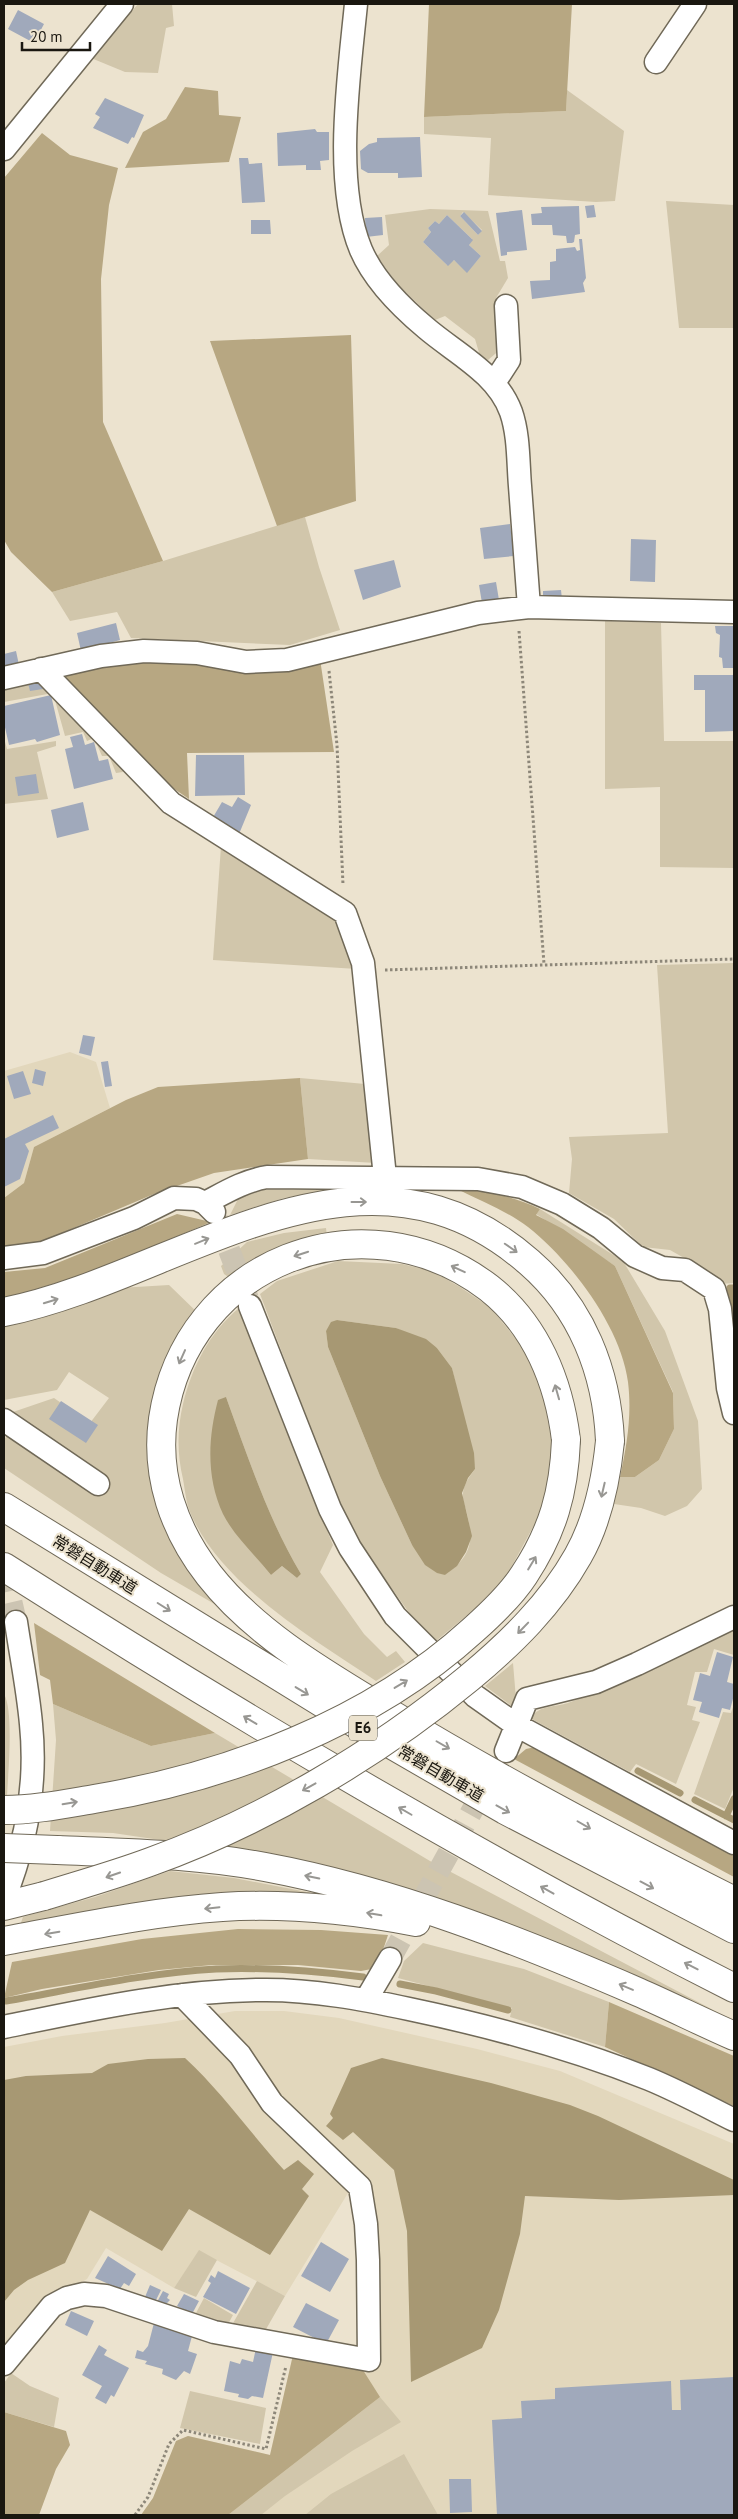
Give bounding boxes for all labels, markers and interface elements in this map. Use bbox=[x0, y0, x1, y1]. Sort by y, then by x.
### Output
scale bar bbox=[22, 20, 90, 52]
text: 20 m bbox=[30, 27, 63, 46]
one-way arrow bbox=[350, 1197, 367, 1207]
one-way arrow bbox=[194, 1236, 209, 1246]
one-way arrow bbox=[504, 1243, 518, 1253]
one-way arrow bbox=[293, 1249, 309, 1259]
one-way arrow bbox=[451, 1264, 466, 1273]
one-way arrow bbox=[43, 1295, 59, 1305]
one-way arrow bbox=[176, 1349, 186, 1364]
one-way arrow bbox=[552, 1384, 562, 1400]
one-way arrow bbox=[598, 1481, 607, 1497]
street label: 常磐自動車道 bbox=[49, 1530, 141, 1598]
one-way arrow bbox=[527, 1556, 537, 1570]
one-way arrow bbox=[156, 1602, 170, 1612]
one-way arrow bbox=[517, 1622, 529, 1635]
one-way arrow bbox=[394, 1679, 408, 1689]
one-way arrow bbox=[295, 1687, 309, 1697]
one-way arrow bbox=[243, 1715, 257, 1725]
road number: E6 bbox=[349, 1716, 377, 1740]
street label: 常磐自動車道 bbox=[394, 1740, 488, 1806]
one-way arrow bbox=[436, 1740, 450, 1750]
one-way arrow bbox=[301, 1782, 316, 1792]
one-way arrow bbox=[61, 1798, 77, 1808]
one-way arrow bbox=[496, 1804, 510, 1814]
one-way arrow bbox=[398, 1806, 413, 1816]
one-way arrow bbox=[577, 1821, 591, 1831]
one-way arrow bbox=[106, 1871, 121, 1880]
one-way arrow bbox=[304, 1871, 320, 1881]
one-way arrow bbox=[639, 1880, 654, 1890]
one-way arrow bbox=[540, 1885, 555, 1895]
one-way arrow bbox=[204, 1903, 220, 1913]
one-way arrow bbox=[367, 1909, 383, 1919]
one-way arrow bbox=[44, 1928, 60, 1938]
one-way arrow bbox=[684, 1961, 699, 1970]
one-way arrow bbox=[619, 1982, 634, 1991]

